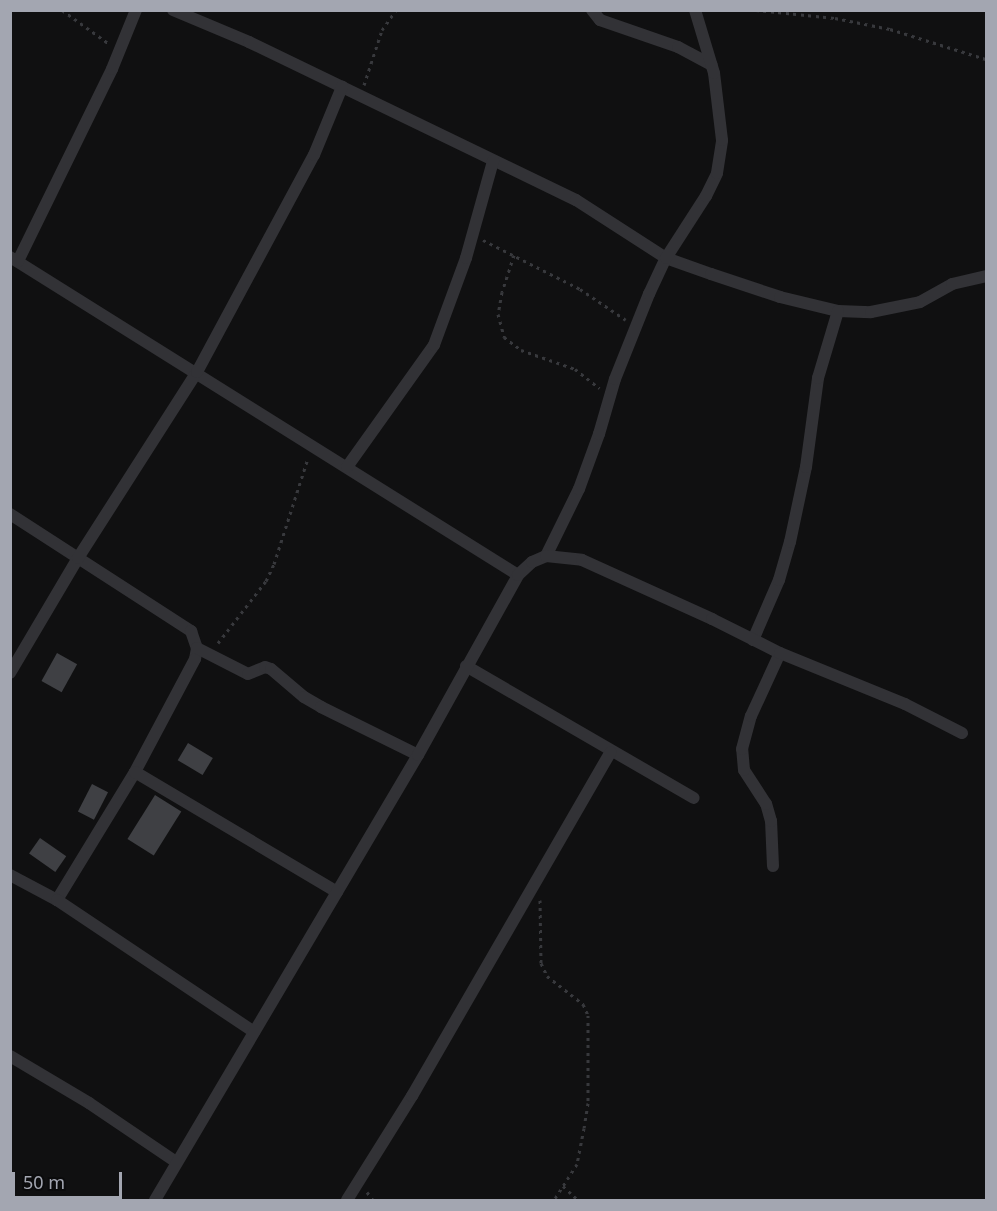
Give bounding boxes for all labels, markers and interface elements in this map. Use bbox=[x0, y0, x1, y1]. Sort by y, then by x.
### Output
scale bar bbox=[15, 1160, 124, 1198]
text: 50 m bbox=[23, 1170, 65, 1194]

